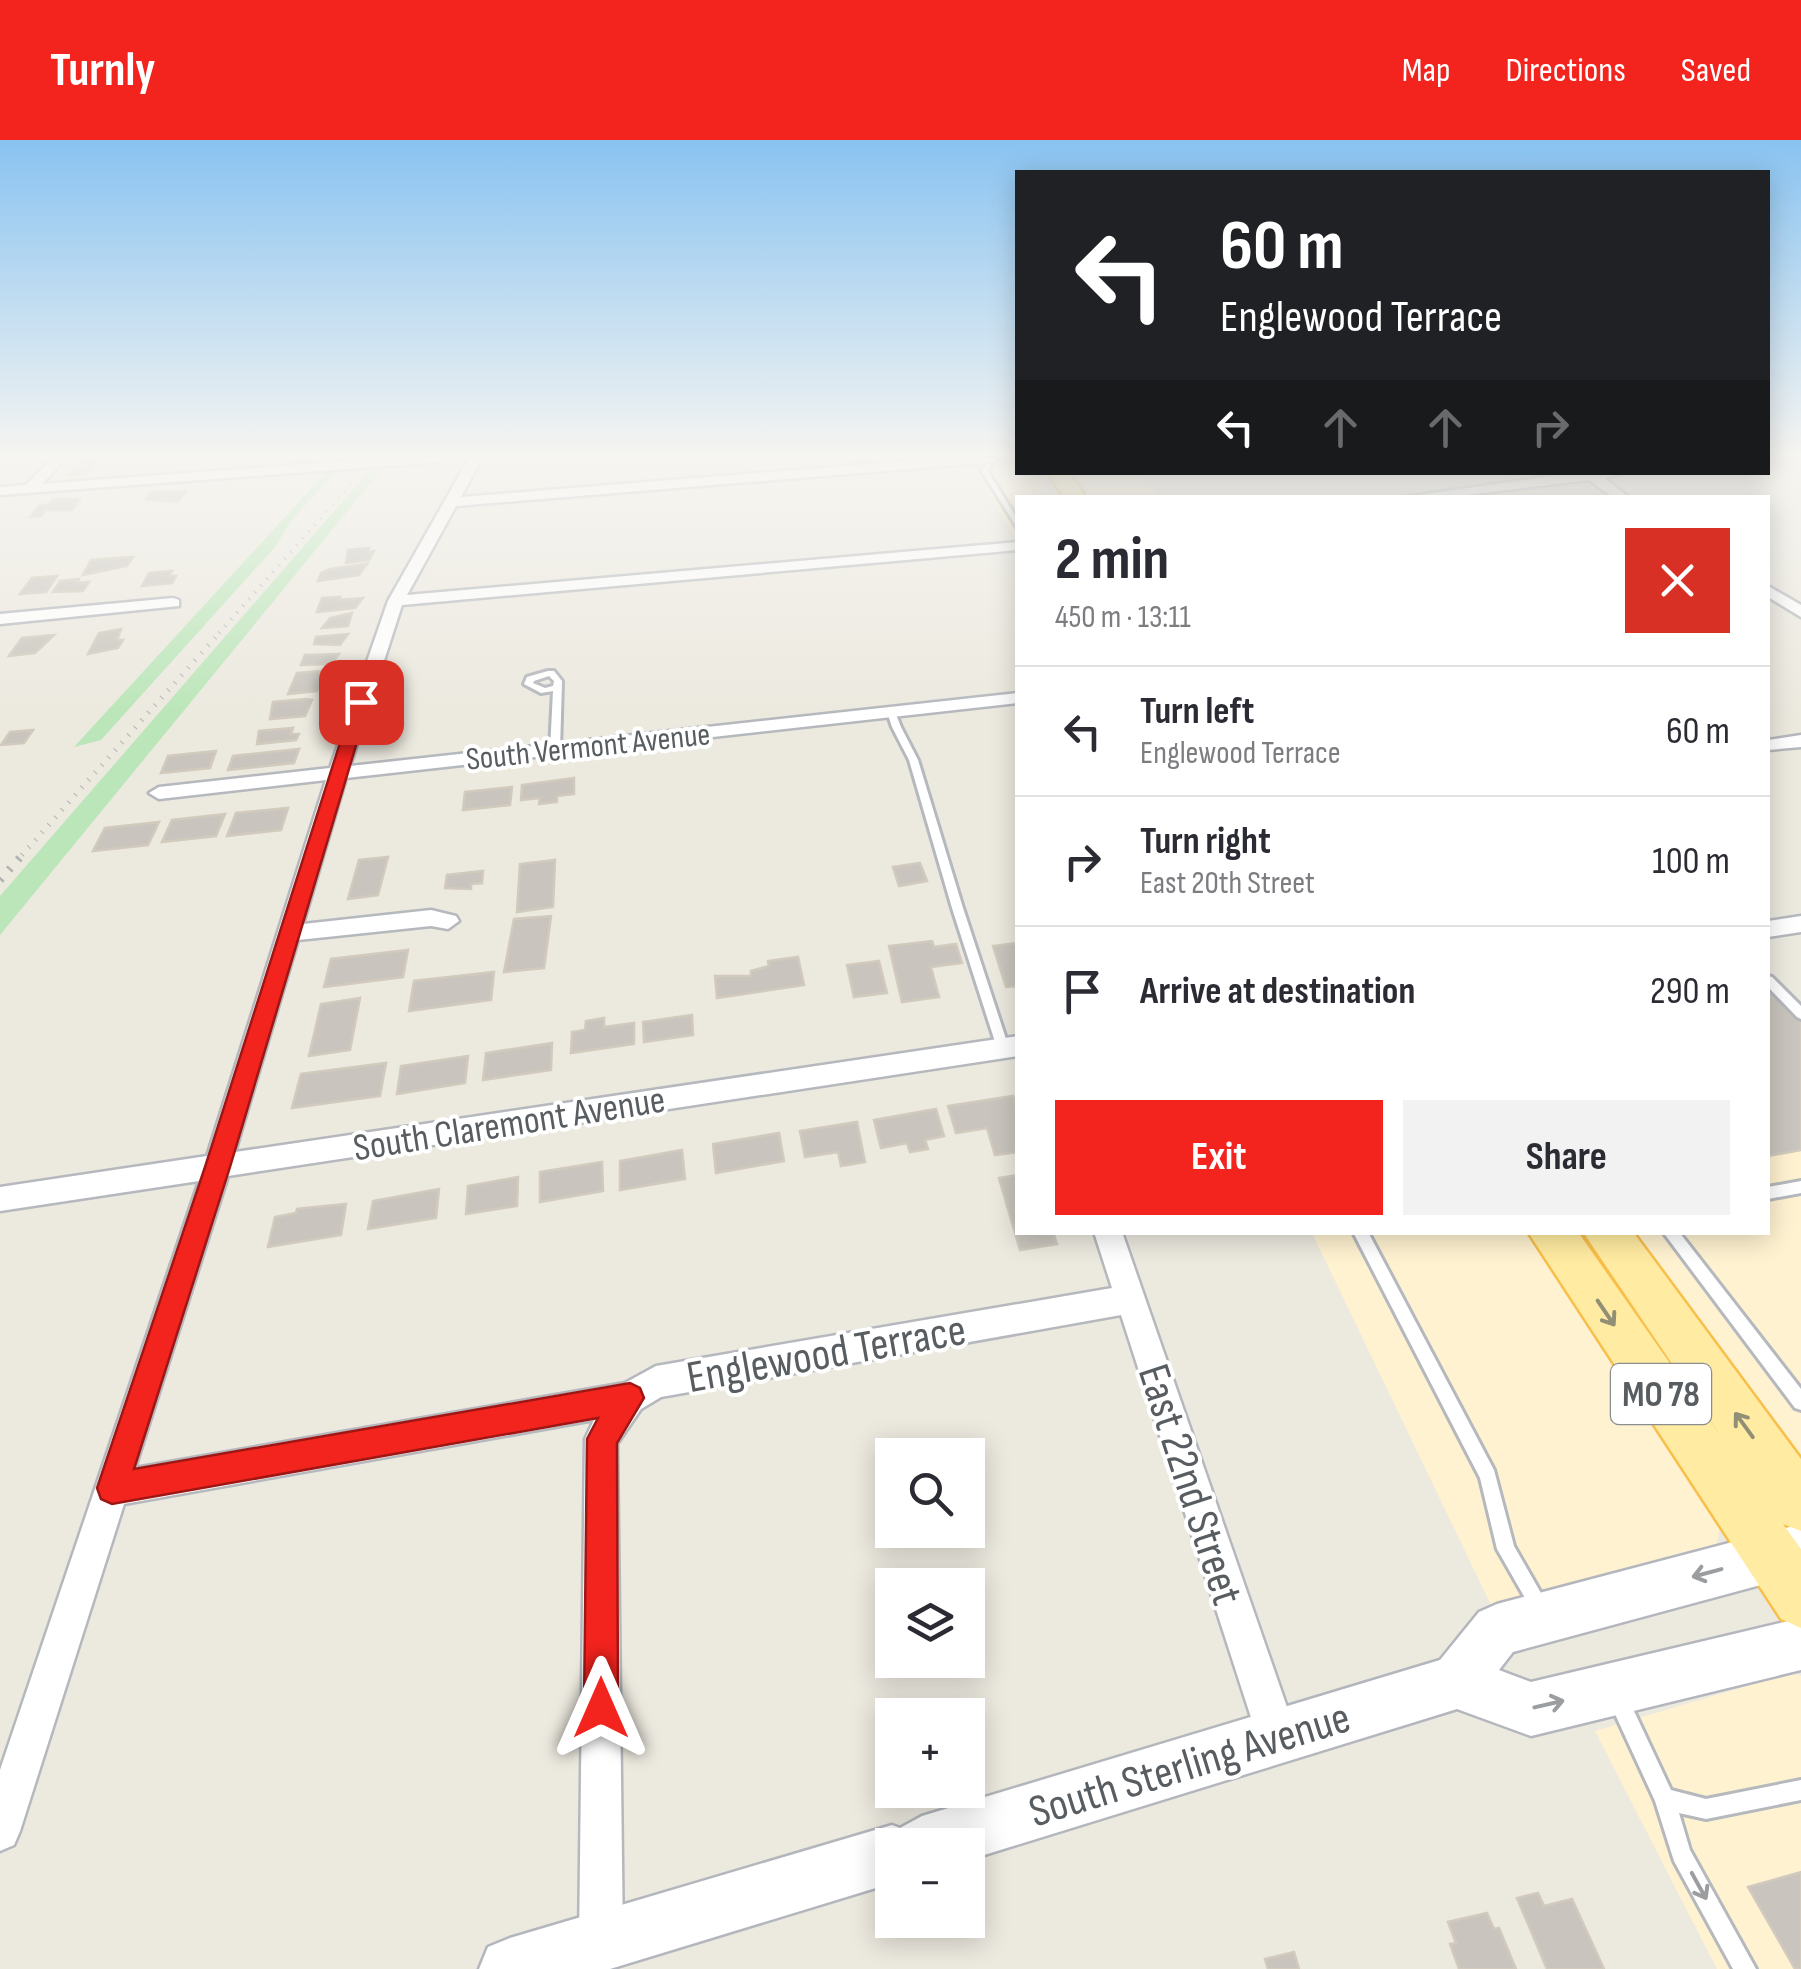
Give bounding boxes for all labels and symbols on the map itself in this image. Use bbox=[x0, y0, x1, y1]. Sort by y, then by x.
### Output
pin bbox=[319, 660, 404, 745]
street label: South Vermont Avenue bbox=[464, 715, 712, 780]
street label: South Claremont Avenue bbox=[350, 1078, 668, 1171]
one-way arrow bbox=[1595, 1299, 1616, 1327]
street label: Englewood Terrace bbox=[683, 1303, 970, 1406]
street label: East 22nd Street bbox=[1125, 1358, 1254, 1612]
road number: MO 78 bbox=[1611, 1364, 1711, 1424]
one-way arrow bbox=[1734, 1412, 1755, 1439]
one-way arrow bbox=[1691, 1565, 1723, 1584]
position arrow bbox=[549, 1656, 653, 1760]
street label: South Sterling Avenue bbox=[1023, 1690, 1357, 1840]
one-way arrow bbox=[1532, 1694, 1564, 1712]
one-way arrow bbox=[1689, 1872, 1709, 1900]

